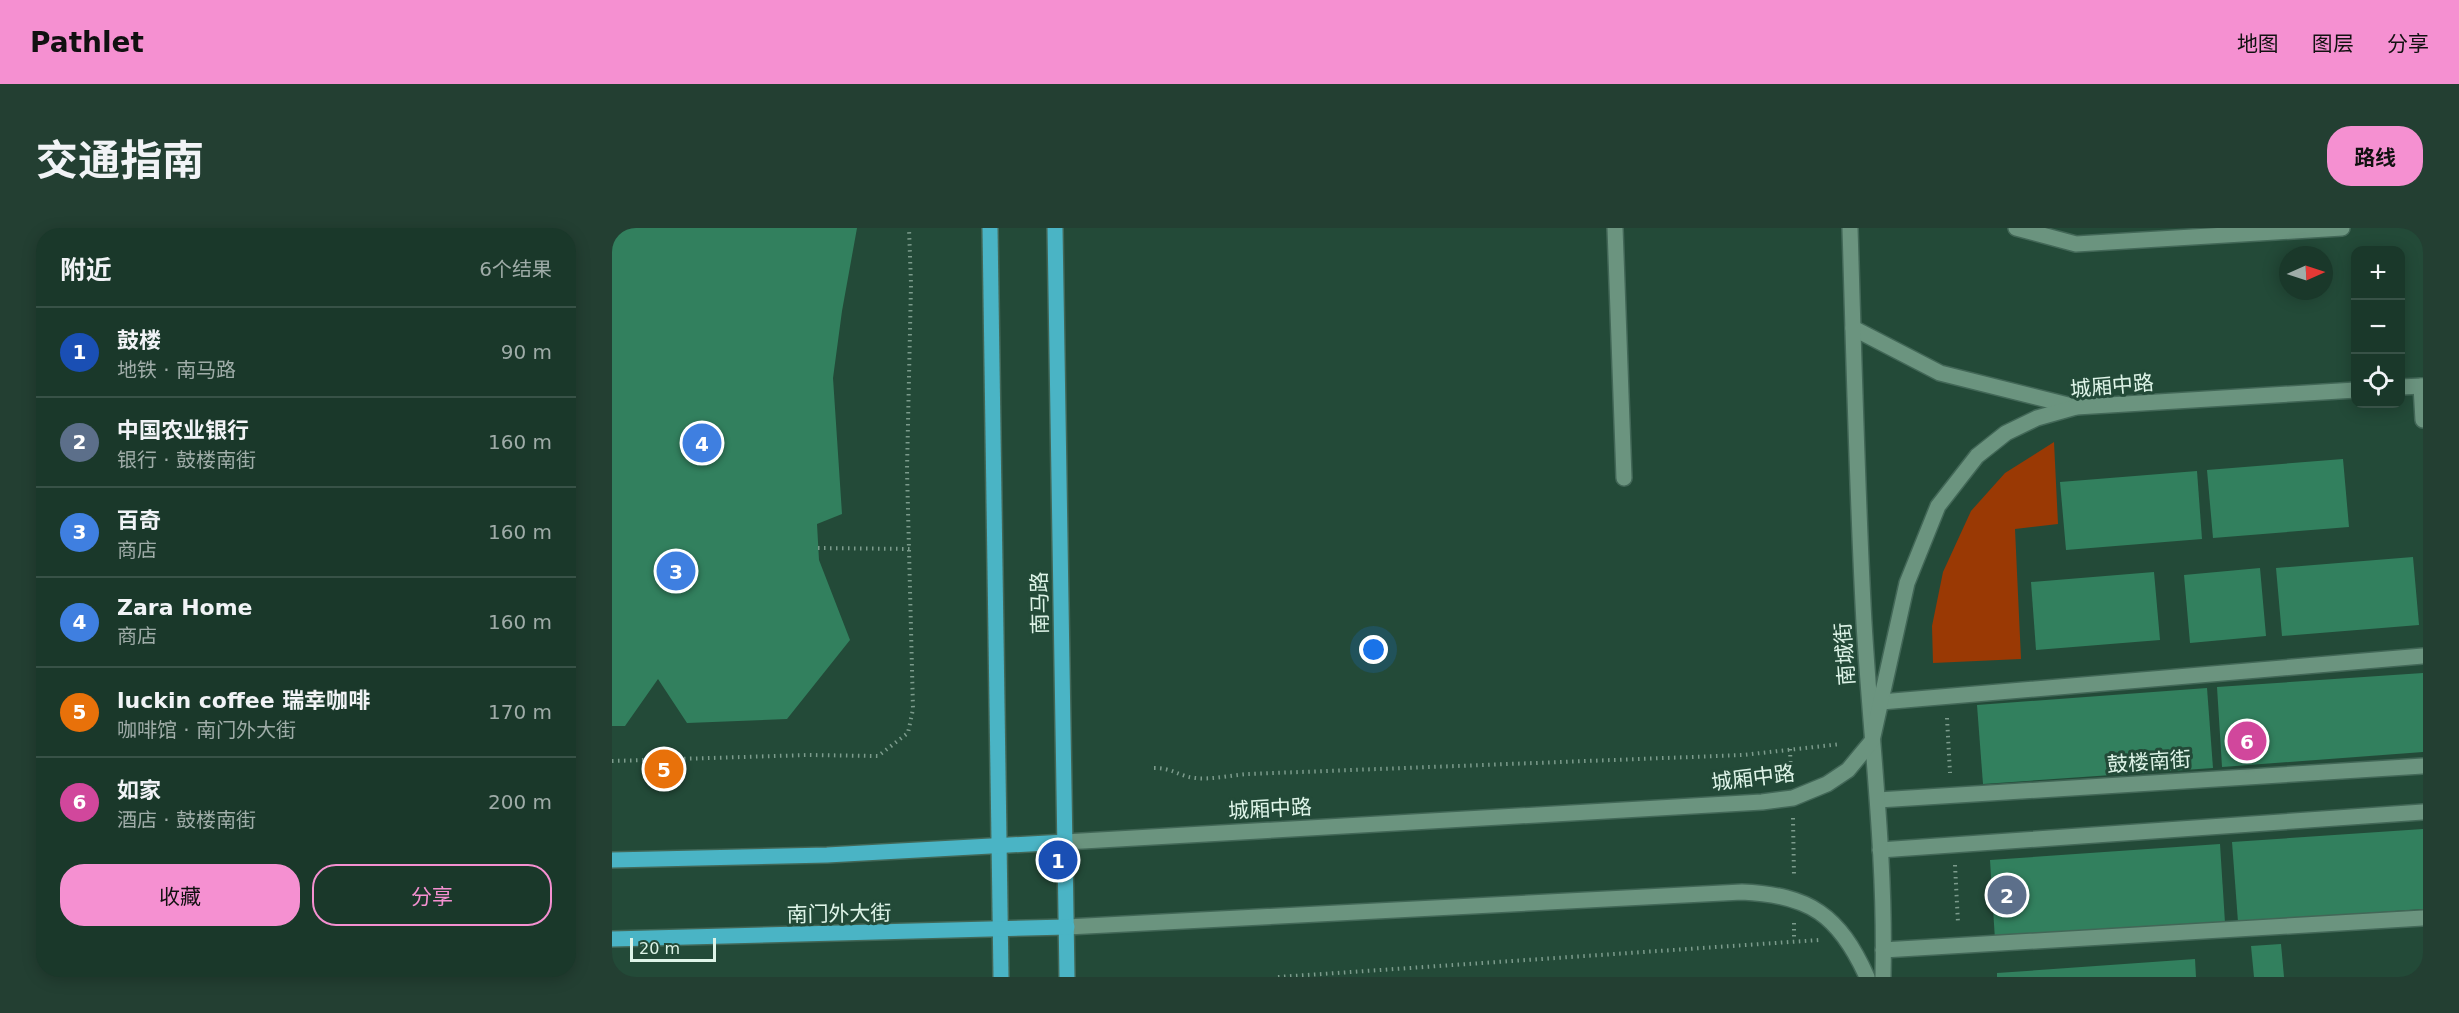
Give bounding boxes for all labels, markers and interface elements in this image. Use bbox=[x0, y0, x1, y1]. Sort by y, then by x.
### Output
text: Pathlet bbox=[30, 26, 144, 59]
text: 地图 bbox=[2237, 32, 2279, 56]
text: 图层 bbox=[2312, 32, 2354, 56]
text: 分享 bbox=[2387, 32, 2429, 56]
button: 路线 bbox=[2327, 126, 2423, 186]
text: 交通指南 bbox=[36, 136, 204, 185]
north arrow bbox=[2279, 246, 2333, 300]
map controls bbox=[2351, 246, 2405, 408]
button: + bbox=[2351, 246, 2405, 300]
text: 附近 bbox=[60, 255, 112, 285]
text: 6个结果 bbox=[479, 257, 552, 281]
button: − bbox=[2351, 300, 2405, 354]
text: 鼓楼 bbox=[117, 328, 161, 353]
text: 1 bbox=[73, 340, 86, 364]
text: 90 m bbox=[501, 340, 552, 364]
button: locate bbox=[2351, 354, 2405, 408]
text: 地铁 · 南马路 bbox=[117, 358, 236, 382]
street label: 城厢中路 bbox=[2069, 370, 2155, 402]
text: 中国农业银行 bbox=[117, 418, 249, 443]
pin: 4 bbox=[682, 420, 722, 466]
text: 2 bbox=[73, 430, 86, 454]
text: 160 m bbox=[488, 430, 552, 454]
text: 银行 · 鼓楼南街 bbox=[117, 448, 256, 472]
text: 百奇 bbox=[117, 508, 161, 533]
text: 3 bbox=[73, 520, 86, 544]
text: 160 m bbox=[488, 520, 552, 544]
text: 商店 bbox=[117, 538, 157, 562]
pin: 3 bbox=[656, 548, 696, 594]
street label: 南马路 bbox=[1027, 571, 1053, 635]
text: Zara Home bbox=[117, 595, 253, 620]
text: 4 bbox=[73, 610, 86, 634]
text: 160 m bbox=[488, 610, 552, 634]
street label: 南城街 bbox=[1831, 622, 1859, 686]
text: 商店 bbox=[117, 624, 157, 648]
your location bbox=[1359, 635, 1388, 664]
text: luckin coffee 瑞幸咖啡 bbox=[117, 688, 370, 713]
text: 5 bbox=[73, 700, 86, 724]
text: 170 m bbox=[488, 700, 552, 724]
text: 咖啡馆 · 南门外大街 bbox=[117, 718, 296, 742]
pin: 6 bbox=[2228, 718, 2266, 764]
pin: 5 bbox=[644, 746, 684, 792]
street label: 鼓楼南街 bbox=[2106, 747, 2192, 777]
street label: 城厢中路 bbox=[1710, 761, 1796, 795]
text: 如家 bbox=[117, 778, 161, 803]
text: 6 bbox=[73, 790, 86, 814]
text: 200 m bbox=[488, 790, 552, 814]
street label: 城厢中路 bbox=[1227, 795, 1313, 823]
text: 酒店 · 鼓楼南街 bbox=[117, 808, 256, 832]
pin: 1 bbox=[1038, 838, 1078, 882]
button: 收藏 bbox=[60, 864, 300, 926]
button: 分享 bbox=[312, 864, 552, 926]
pin: 2 bbox=[1988, 872, 2026, 918]
street label: 南门外大街 bbox=[786, 901, 892, 927]
scale bar bbox=[630, 935, 716, 962]
text: 20 m bbox=[639, 939, 680, 958]

